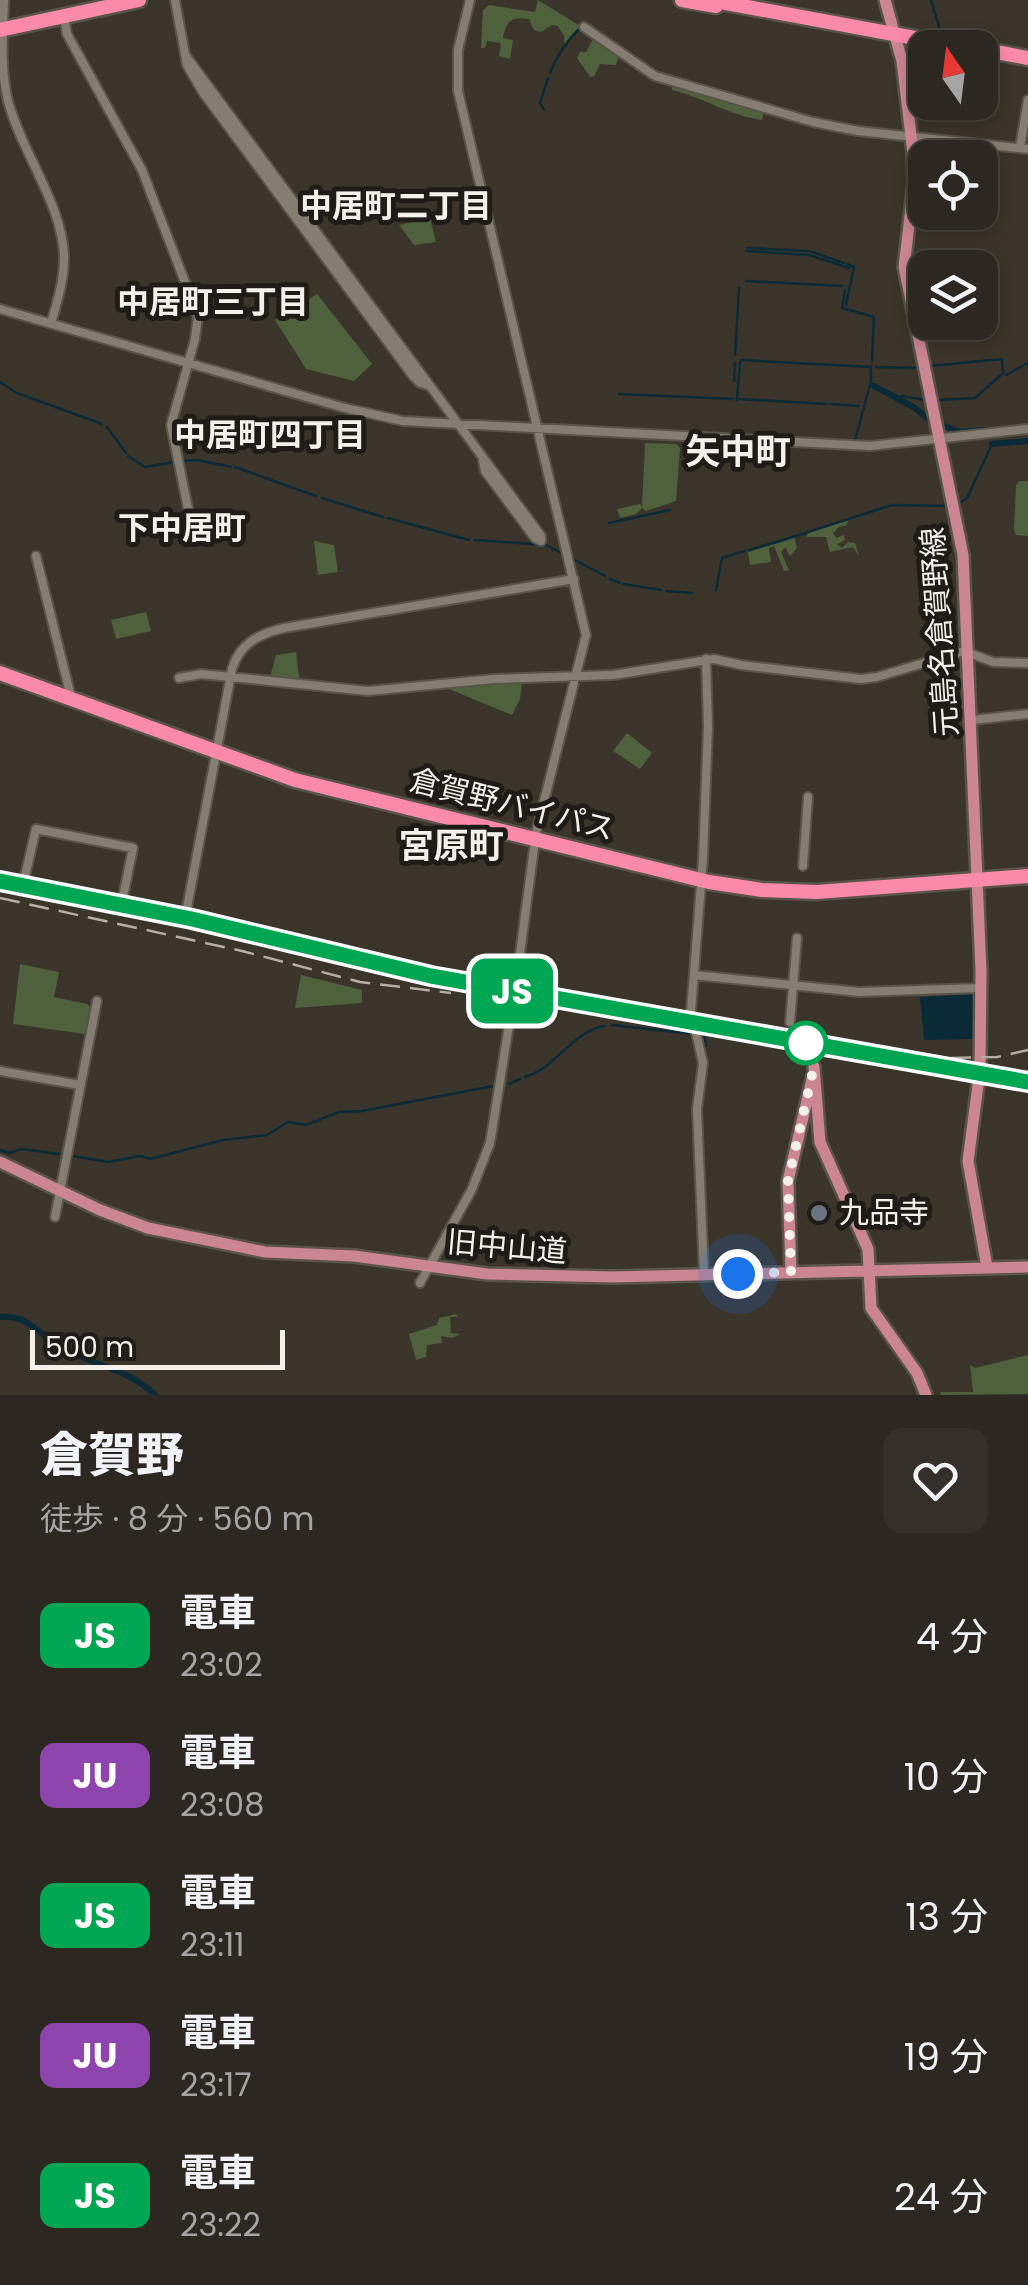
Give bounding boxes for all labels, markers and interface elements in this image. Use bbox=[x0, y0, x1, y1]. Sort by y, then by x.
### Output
north arrow bbox=[908, 30, 998, 120]
map controls bbox=[908, 30, 998, 340]
button: locate bbox=[908, 140, 998, 230]
district label: 中居町二丁目 bbox=[300, 183, 492, 228]
button: layers bbox=[908, 250, 998, 340]
district label: 中居町三丁目 bbox=[117, 279, 309, 324]
district label: 中居町四丁目 bbox=[174, 412, 366, 457]
district label: 矢中町 bbox=[685, 427, 791, 476]
district label: 下中居町 bbox=[118, 505, 246, 550]
street label: 元島名倉賀野線 bbox=[911, 526, 968, 738]
street label: 倉賀野バイパス bbox=[405, 758, 619, 851]
district label: 宮原町 bbox=[398, 821, 504, 870]
line badge: JS bbox=[467, 958, 557, 1024]
text: JS bbox=[491, 967, 533, 1016]
unlabelled marker bbox=[785, 1022, 827, 1064]
place label: 九品寺 bbox=[839, 1191, 929, 1234]
marker: 九品寺 bbox=[808, 1202, 830, 1224]
street label: 旧中山道 bbox=[445, 1220, 569, 1273]
your location bbox=[713, 1249, 763, 1299]
scale bar bbox=[30, 1325, 285, 1370]
text: 500 m bbox=[45, 1328, 134, 1367]
text: 倉賀野 bbox=[40, 1422, 184, 1489]
button: heart bbox=[883, 1428, 988, 1533]
text: 徒歩 · 8 分 · 560 m bbox=[40, 1496, 315, 1541]
text: 電車 bbox=[180, 1586, 256, 1639]
text: 4 分 bbox=[916, 1610, 988, 1663]
text: JS bbox=[74, 1611, 116, 1660]
text: 23:02 bbox=[180, 1642, 263, 1687]
text: 電車 bbox=[180, 1726, 256, 1779]
text: 10 分 bbox=[904, 1750, 988, 1803]
text: JU bbox=[73, 1751, 117, 1800]
text: 23:08 bbox=[180, 1782, 264, 1827]
text: 電車 bbox=[180, 1866, 256, 1919]
text: 13 分 bbox=[905, 1890, 988, 1943]
text: JS bbox=[74, 1891, 116, 1940]
text: 23:11 bbox=[180, 1922, 245, 1967]
text: 電車 bbox=[180, 2006, 256, 2059]
text: 19 分 bbox=[904, 2030, 988, 2083]
text: JU bbox=[73, 2031, 117, 2080]
text: 23:17 bbox=[180, 2062, 252, 2107]
text: 電車 bbox=[180, 2146, 256, 2199]
text: 24 分 bbox=[894, 2170, 988, 2223]
text: JS bbox=[74, 2171, 116, 2220]
text: 23:22 bbox=[180, 2202, 261, 2247]

